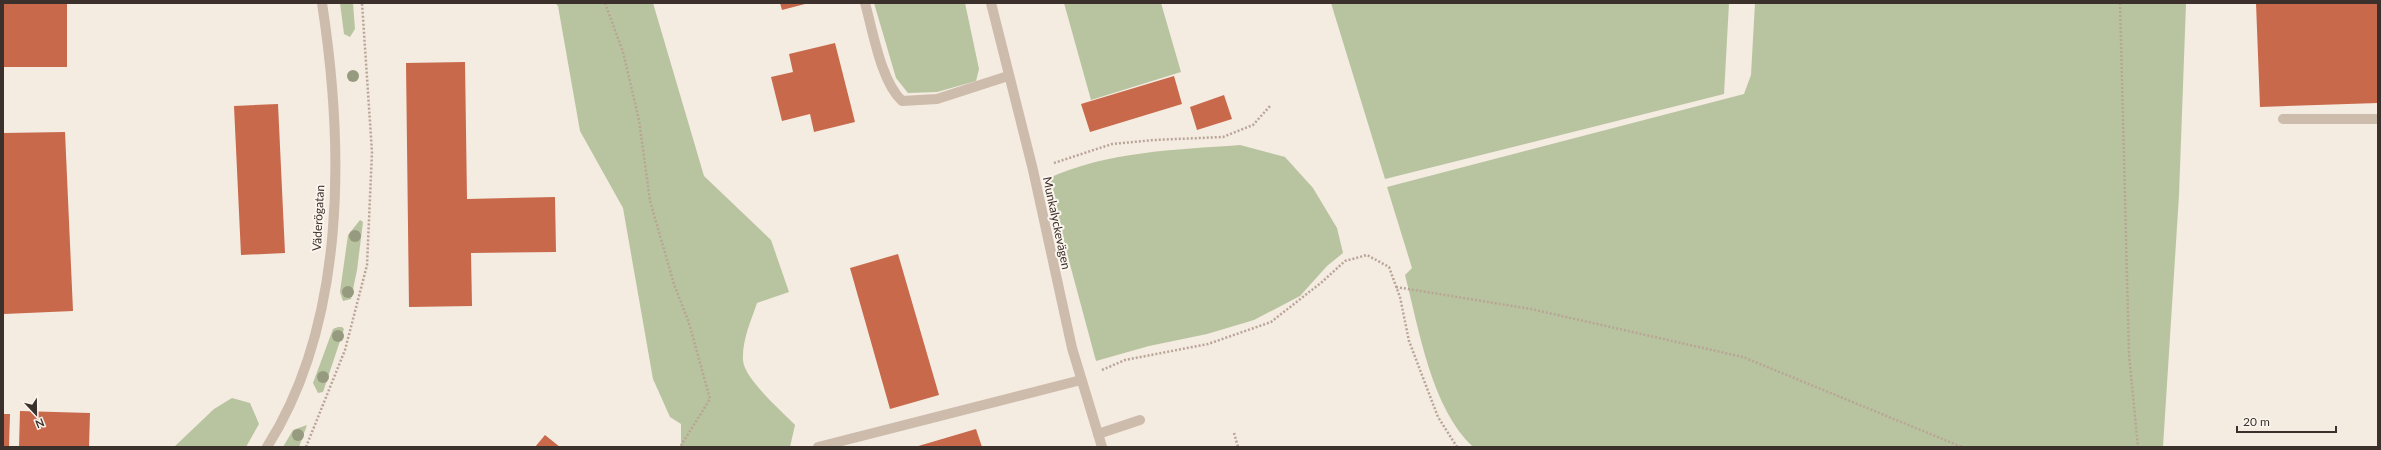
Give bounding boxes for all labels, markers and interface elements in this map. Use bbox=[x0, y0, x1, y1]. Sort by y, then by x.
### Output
street label: Munkalyckevägen bbox=[1040, 175, 1074, 271]
street label: Väderögatan bbox=[309, 184, 327, 252]
north arrow bbox=[16, 394, 56, 434]
scale bar bbox=[2237, 408, 2336, 434]
text: 20 m bbox=[2243, 414, 2270, 429]
text: N bbox=[34, 416, 46, 431]

